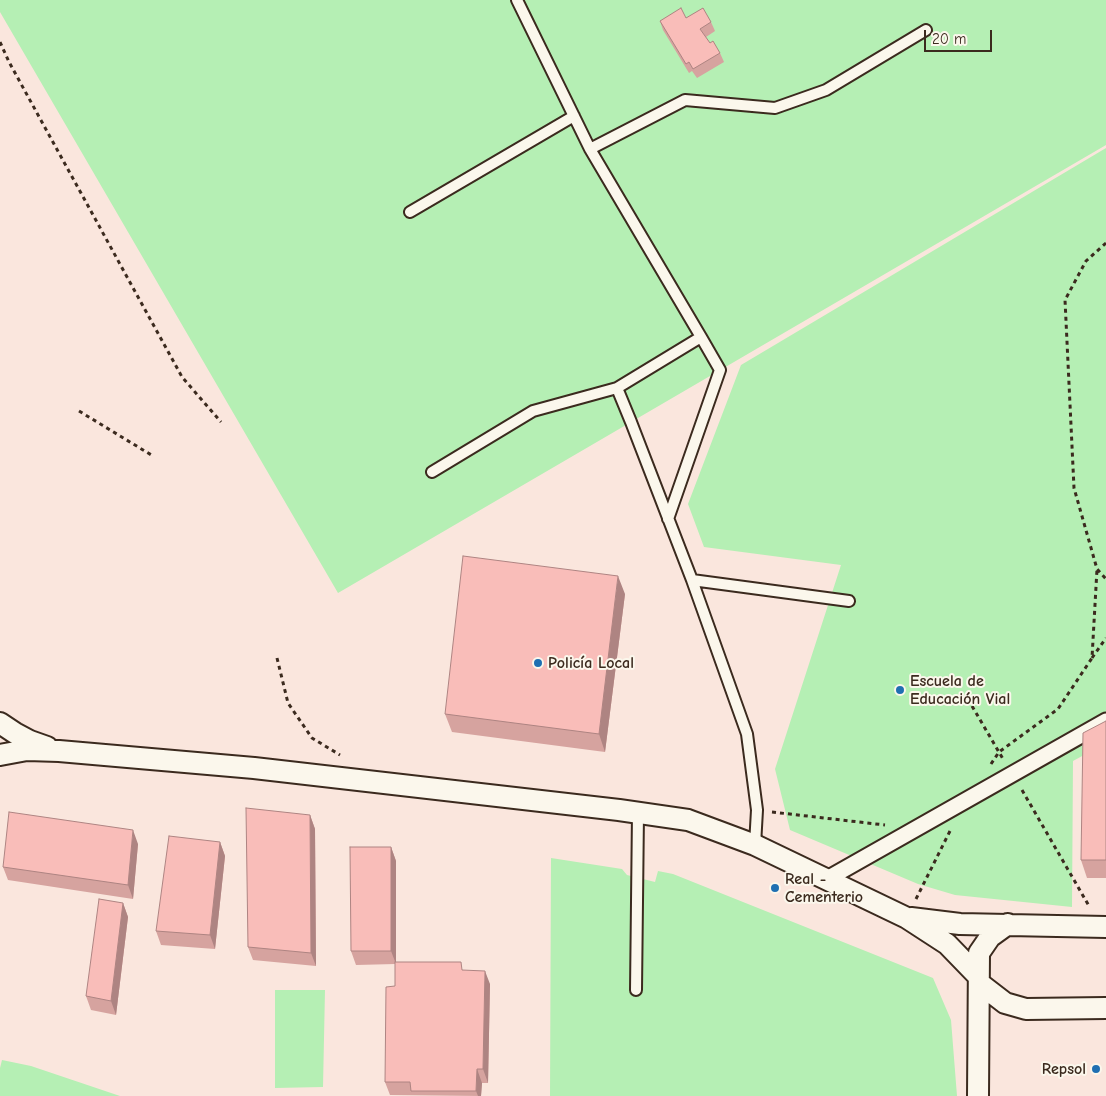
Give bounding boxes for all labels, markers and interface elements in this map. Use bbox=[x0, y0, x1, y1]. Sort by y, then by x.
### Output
scale bar bbox=[926, 20, 994, 52]
text: 20 m bbox=[932, 30, 966, 48]
place label: Policía Local bbox=[548, 653, 634, 673]
marker: Policía Local bbox=[532, 657, 544, 669]
place label: Escuela de Educación Vial bbox=[910, 671, 1010, 709]
marker: Escuela de Educación Vial bbox=[894, 684, 906, 696]
place label: Real - Cementerio bbox=[785, 869, 863, 907]
marker: Real - Cementerio bbox=[769, 882, 781, 894]
place label: Repsol bbox=[1042, 1059, 1086, 1079]
marker: Repsol bbox=[1090, 1063, 1102, 1075]

